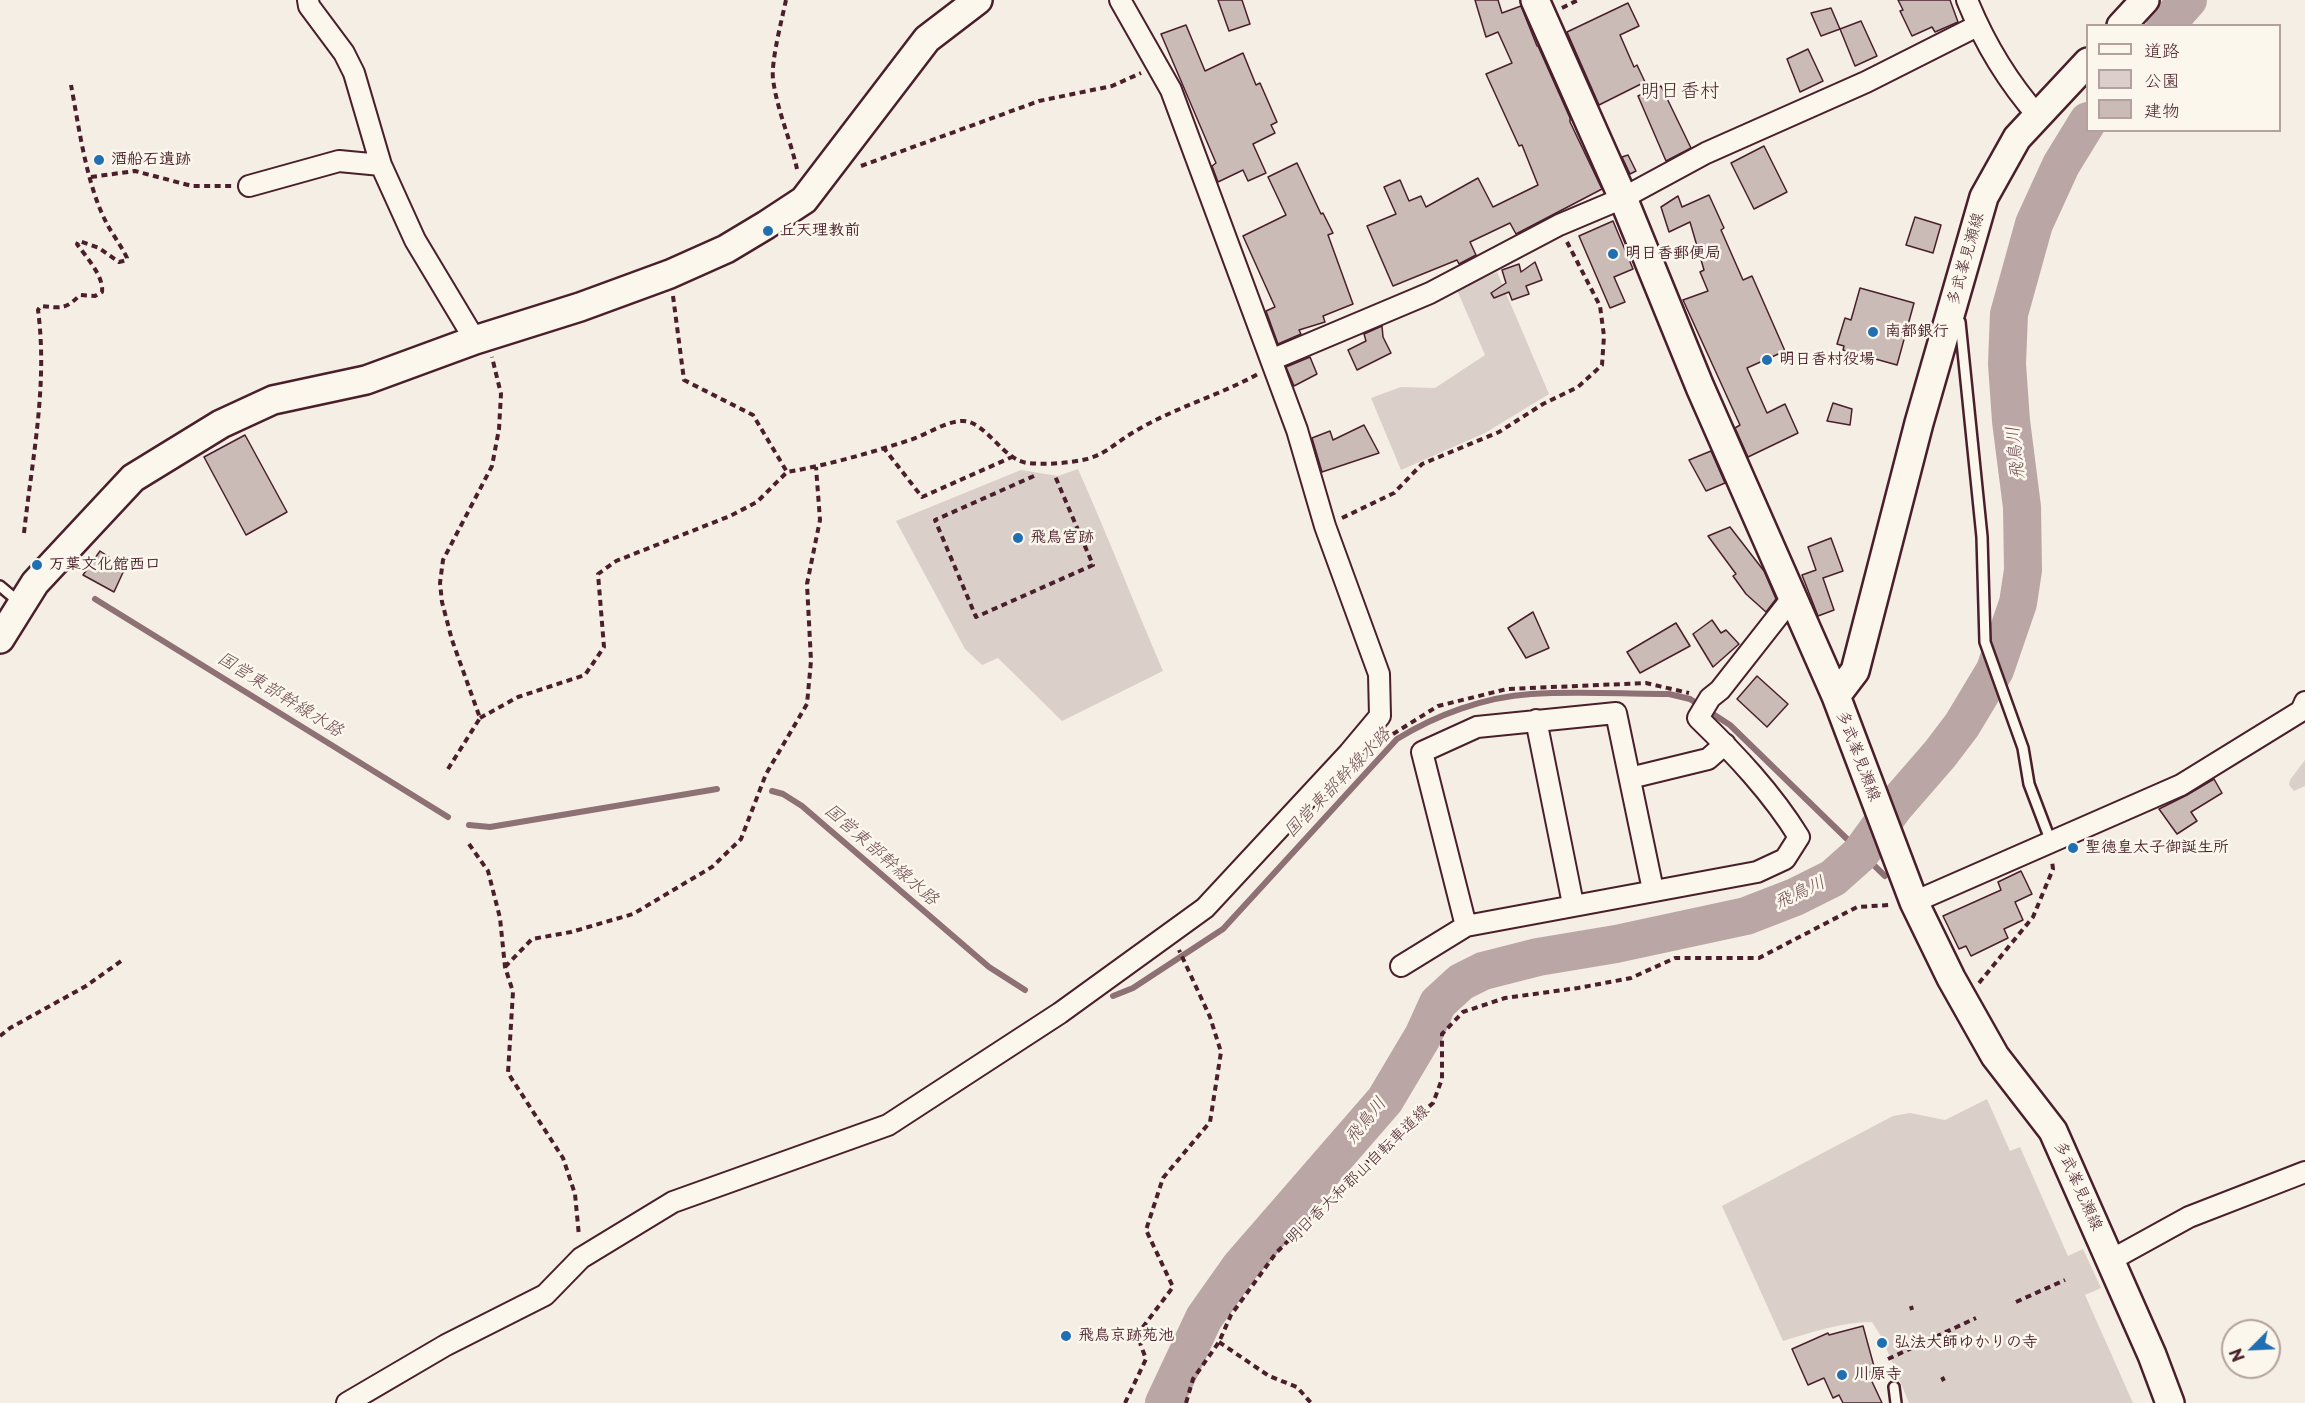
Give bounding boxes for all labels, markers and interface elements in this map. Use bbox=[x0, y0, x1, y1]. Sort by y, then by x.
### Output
legend bbox=[2086, 24, 2281, 132]
text: 道路 bbox=[2144, 36, 2180, 63]
text: 公園 bbox=[2144, 66, 2180, 93]
district label: 明日香村 bbox=[1640, 79, 1720, 103]
text: 建物 bbox=[2144, 96, 2180, 123]
place label: 酒船石遺跡 bbox=[111, 150, 191, 170]
marker: 酒船石遺跡 bbox=[92, 153, 106, 167]
street label: 多武峯見瀬線 bbox=[1944, 210, 1988, 308]
place label: 丘天理教前 bbox=[780, 221, 860, 241]
marker: 丘天理教前 bbox=[761, 224, 775, 238]
place label: 明日香郵便局 bbox=[1625, 244, 1721, 264]
marker: 明日香郵便局 bbox=[1606, 247, 1620, 261]
place label: 南都銀行 bbox=[1885, 322, 1949, 342]
marker: 南都銀行 bbox=[1866, 325, 1880, 339]
place label: 明日香村役場 bbox=[1779, 350, 1875, 370]
marker: 明日香村役場 bbox=[1760, 353, 1774, 367]
water label: 飛鳥川 bbox=[2002, 425, 2030, 481]
place label: 飛鳥宮跡 bbox=[1030, 528, 1094, 548]
marker: 飛鳥宮跡 bbox=[1011, 531, 1025, 545]
place label: 万葉文化館西口 bbox=[49, 555, 161, 575]
marker: 万葉文化館西口 bbox=[30, 558, 44, 572]
water label: 国営東部幹線水路 bbox=[213, 648, 347, 742]
street label: 多武峯見瀬線 bbox=[1832, 708, 1884, 804]
water label: 国営東部幹線水路 bbox=[1280, 724, 1396, 842]
water label: 国営東部幹線水路 bbox=[820, 800, 942, 910]
place label: 聖徳皇太子御誕生所 bbox=[2085, 838, 2229, 858]
marker: 聖徳皇太子御誕生所 bbox=[2066, 841, 2080, 855]
water label: 飛鳥川 bbox=[1771, 872, 1829, 914]
water label: 飛鳥川 bbox=[1341, 1093, 1391, 1149]
street label: 明日香大和郡山自転車道線 bbox=[1282, 1101, 1434, 1249]
street label: 多武峯見瀬線 bbox=[2050, 1138, 2106, 1234]
north arrow bbox=[2221, 1319, 2281, 1379]
place label: 飛鳥京跡苑池 bbox=[1078, 1326, 1174, 1346]
marker: 飛鳥京跡苑池 bbox=[1059, 1329, 1073, 1343]
place label: 弘法大師ゆかりの寺 bbox=[1894, 1333, 2038, 1353]
marker: 弘法大師ゆかりの寺 bbox=[1875, 1336, 1889, 1350]
text: N bbox=[2223, 1345, 2250, 1366]
place label: 川原寺 bbox=[1854, 1365, 1902, 1385]
marker: 川原寺 bbox=[1835, 1368, 1849, 1382]

